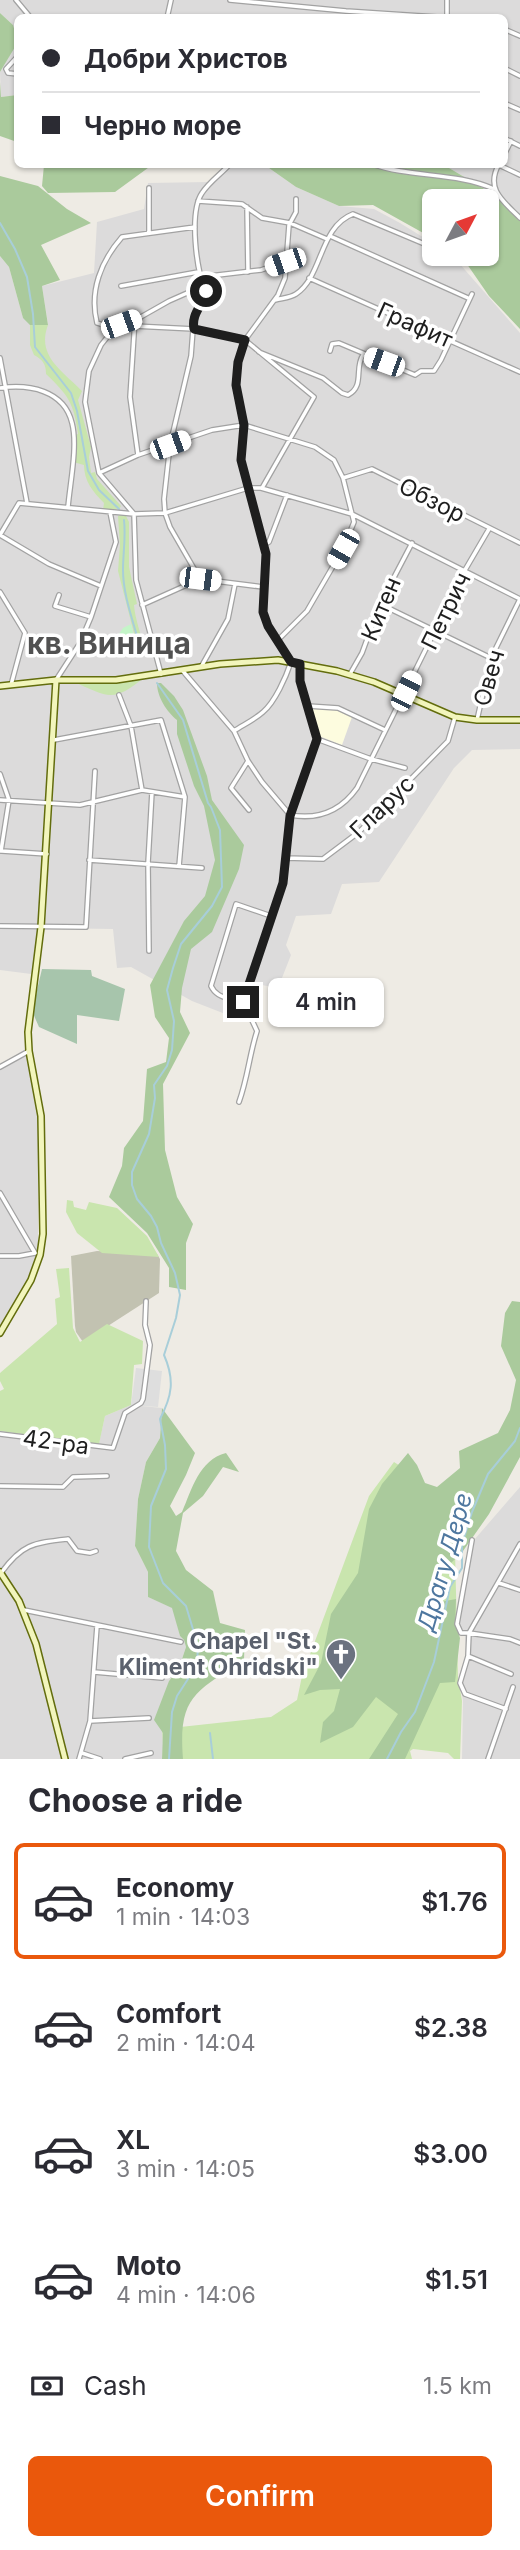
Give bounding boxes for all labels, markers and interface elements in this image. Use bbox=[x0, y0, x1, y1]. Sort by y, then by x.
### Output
text: Добри Христов bbox=[84, 43, 288, 74]
text: Черно море bbox=[84, 110, 242, 141]
north arrow bbox=[422, 189, 499, 266]
map controls bbox=[422, 189, 499, 266]
car bbox=[262, 245, 309, 279]
route start bbox=[190, 275, 222, 307]
street label: Графит bbox=[373, 296, 457, 354]
car bbox=[98, 307, 145, 341]
car bbox=[361, 345, 408, 379]
car bbox=[147, 428, 194, 462]
street label: Обзор bbox=[394, 472, 470, 528]
car bbox=[324, 526, 363, 572]
car bbox=[178, 566, 223, 592]
street label: Петрич bbox=[415, 568, 477, 654]
street label: Китен bbox=[355, 573, 407, 645]
district label: кв. Виница bbox=[27, 625, 191, 661]
street label: Овеч bbox=[468, 647, 510, 709]
car bbox=[388, 668, 425, 714]
street label: Гларус bbox=[344, 770, 420, 844]
callout: 4 min bbox=[268, 978, 383, 1026]
route end bbox=[227, 986, 259, 1018]
text: 4 min bbox=[295, 988, 357, 1016]
street label: 42-ра bbox=[21, 1423, 91, 1461]
water label: Драгу Дере bbox=[411, 1489, 478, 1635]
place label: Chapel "St. Kliment Ohridski" bbox=[119, 1627, 318, 1681]
church icon: Chapel "St. Kliment Ohridski" bbox=[324, 1637, 358, 1681]
text: Choose a ride bbox=[28, 1781, 243, 1820]
icon: car bbox=[32, 1870, 95, 1933]
text: Economy bbox=[116, 1872, 234, 1903]
text: $1.76 bbox=[421, 1886, 488, 1917]
text: 1 min · 14:03 bbox=[116, 1903, 250, 1931]
icon: car bbox=[32, 1996, 95, 2059]
text: Comfort bbox=[116, 1998, 221, 2029]
text: $2.38 bbox=[414, 2012, 488, 2043]
text: 2 min · 14:04 bbox=[116, 2029, 256, 2057]
icon: car bbox=[32, 2122, 95, 2185]
text: XL bbox=[116, 2124, 150, 2155]
text: $3.00 bbox=[413, 2138, 488, 2169]
text: 3 min · 14:05 bbox=[116, 2155, 255, 2183]
icon: car bbox=[32, 2248, 95, 2311]
text: Moto bbox=[116, 2250, 181, 2281]
text: $1.51 bbox=[425, 2264, 488, 2295]
text: 4 min · 14:06 bbox=[116, 2281, 256, 2309]
icon: cash bbox=[28, 2367, 66, 2405]
text: Cash bbox=[84, 2370, 147, 2401]
text: 1.5 km bbox=[423, 2372, 492, 2400]
button: Confirm bbox=[28, 2456, 492, 2536]

